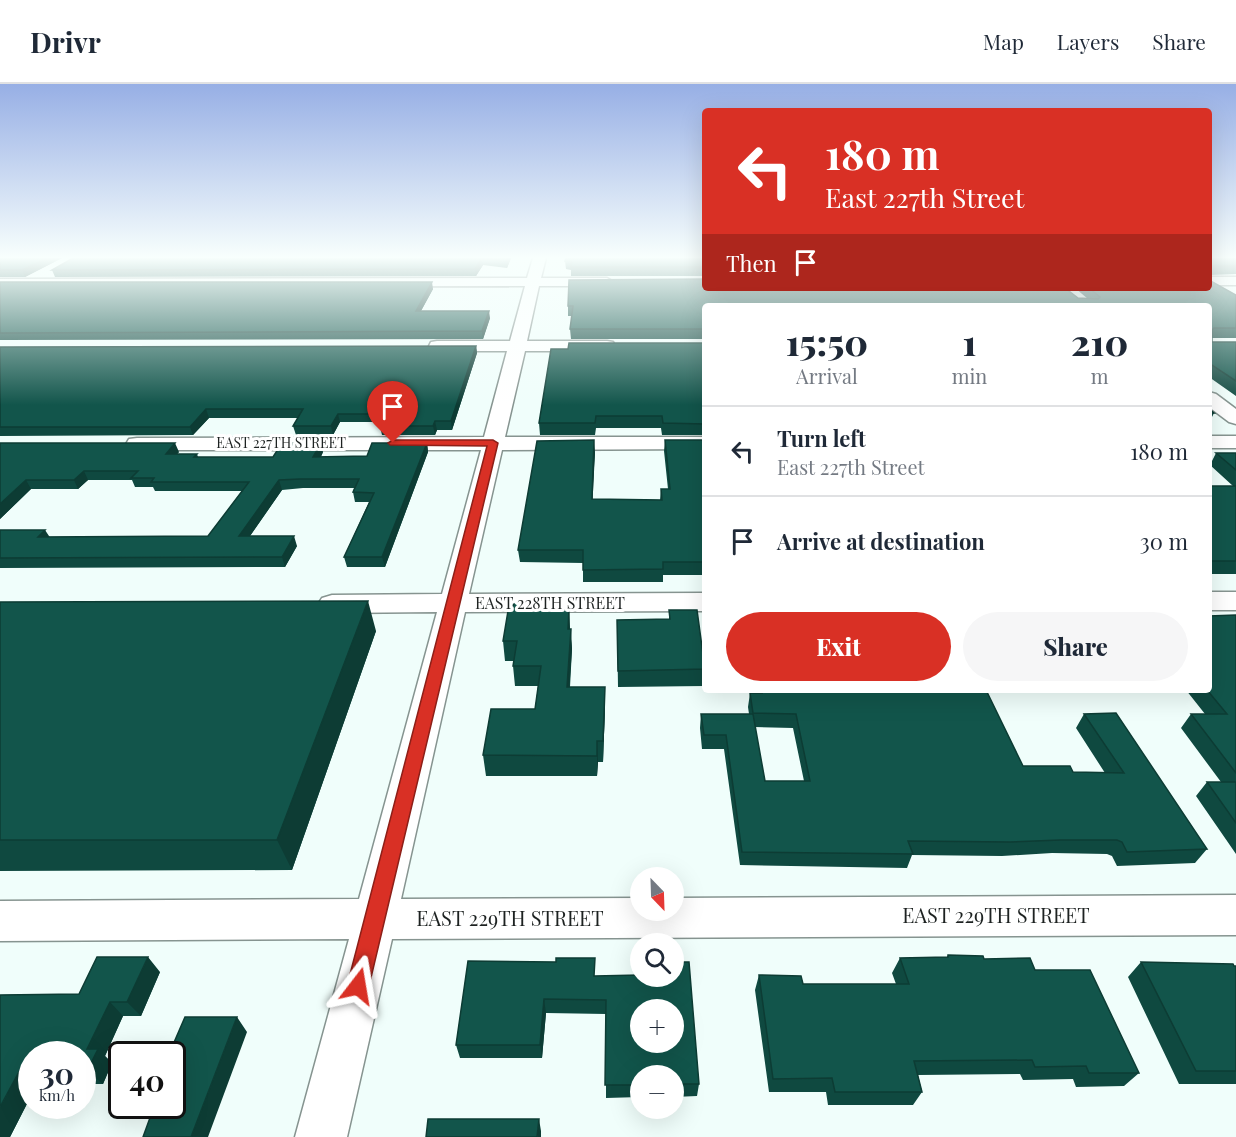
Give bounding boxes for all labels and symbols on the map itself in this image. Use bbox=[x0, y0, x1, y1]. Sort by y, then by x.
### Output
pin bbox=[367, 381, 418, 443]
street label: EAST 227TH STREET bbox=[216, 433, 346, 452]
street label: EAST 228TH STREET bbox=[475, 592, 625, 613]
north arrow bbox=[630, 867, 684, 921]
street label: EAST 229TH STREET bbox=[902, 901, 1090, 928]
street label: EAST 229TH STREET bbox=[416, 904, 604, 931]
position arrow bbox=[326, 954, 390, 1018]
speed limit sign: 40 bbox=[108, 1041, 186, 1119]

